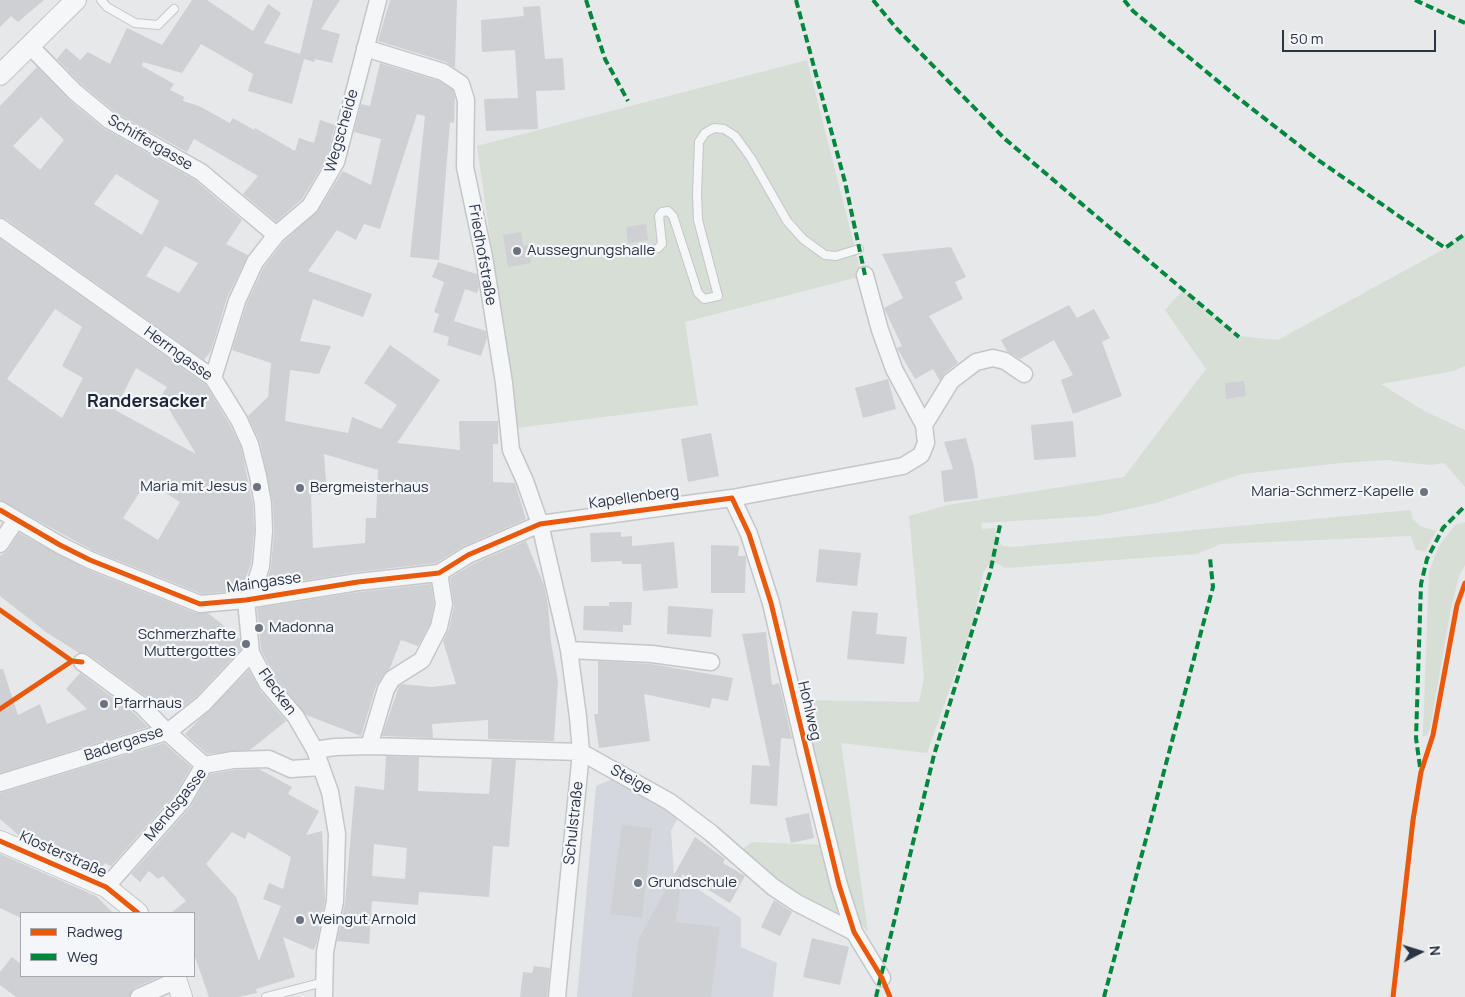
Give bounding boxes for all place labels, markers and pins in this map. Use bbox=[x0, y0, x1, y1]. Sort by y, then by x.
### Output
place label: Aussegnungshalle bbox=[527, 242, 655, 260]
marker: Aussegnungshalle bbox=[511, 245, 523, 257]
place label: Maria mit Jesus bbox=[140, 478, 247, 496]
place label: Bergmeisterhaus bbox=[310, 479, 429, 497]
marker: Maria mit Jesus bbox=[251, 481, 263, 493]
marker: Bergmeisterhaus bbox=[294, 482, 306, 494]
place label: Maria-Schmerz-Kapelle bbox=[1251, 483, 1414, 501]
marker: Maria-Schmerz-Kapelle bbox=[1418, 486, 1430, 498]
place label: Madonna bbox=[269, 619, 334, 637]
marker: Madonna bbox=[253, 622, 265, 634]
place label: Schmerzhafte Muttergottes bbox=[138, 626, 236, 661]
marker: Schmerzhafte Muttergottes bbox=[240, 638, 252, 650]
place label: Pfarrhaus bbox=[114, 695, 182, 713]
marker: Pfarrhaus bbox=[98, 698, 110, 710]
place label: Grundschule bbox=[648, 874, 737, 892]
marker: Grundschule bbox=[632, 877, 644, 889]
place label: Weingut Arnold bbox=[310, 911, 416, 929]
marker: Weingut Arnold bbox=[294, 914, 306, 926]

